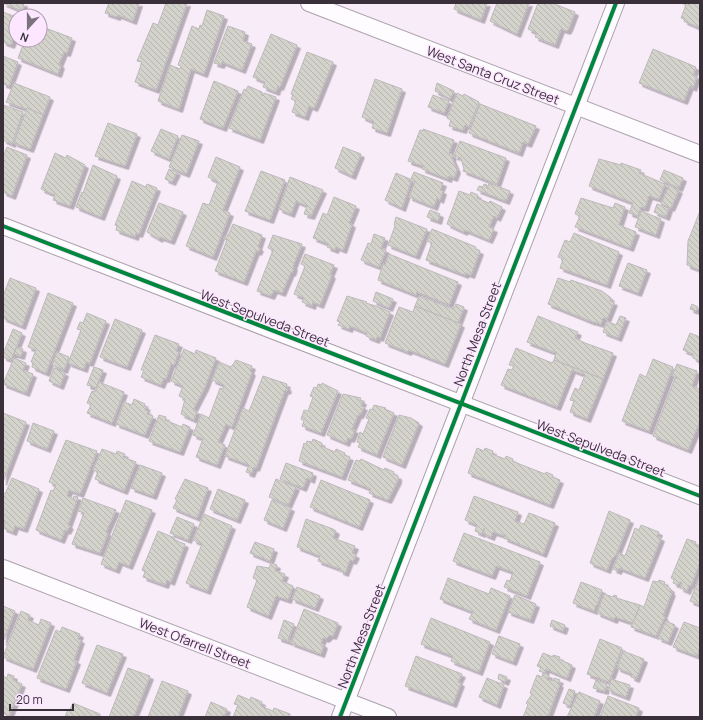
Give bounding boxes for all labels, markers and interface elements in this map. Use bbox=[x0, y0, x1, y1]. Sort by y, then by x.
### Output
north arrow bbox=[8, 8, 48, 48]
text: N bbox=[18, 29, 31, 46]
street label: West Santa Cruz Street bbox=[424, 41, 562, 109]
street label: North Mesa Street bbox=[449, 279, 505, 389]
street label: West Sepulveda Street bbox=[198, 285, 332, 351]
street label: West Sepulveda Street bbox=[534, 415, 668, 481]
street label: North Mesa Street bbox=[333, 581, 389, 691]
street label: West Ofarrell Street bbox=[137, 613, 253, 673]
scale bar bbox=[10, 686, 73, 712]
text: 20 m bbox=[16, 691, 43, 708]

